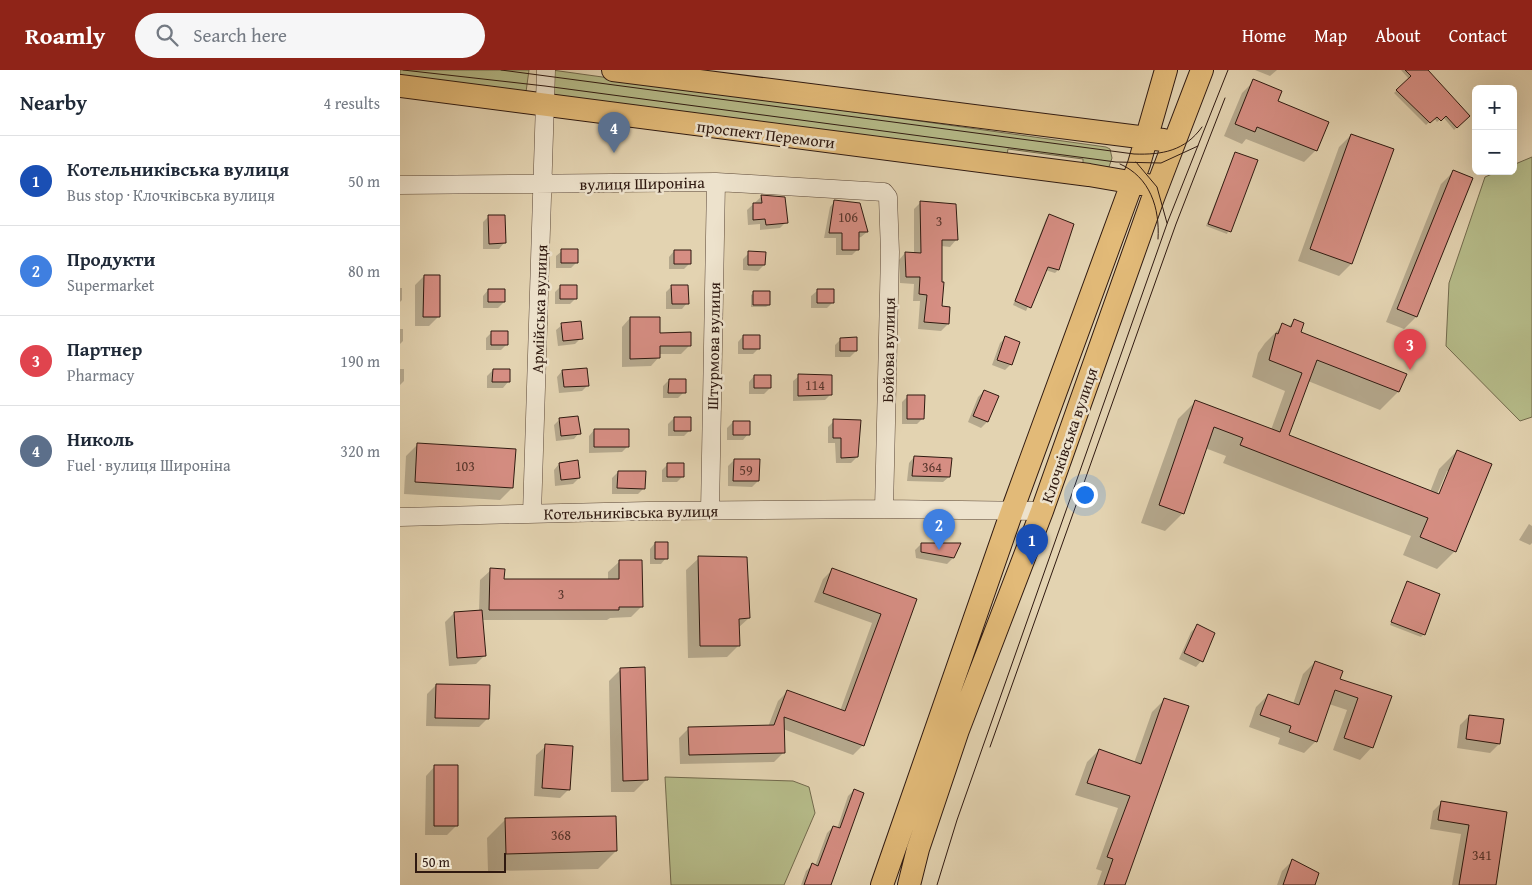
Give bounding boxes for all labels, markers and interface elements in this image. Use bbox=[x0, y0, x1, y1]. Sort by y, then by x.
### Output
search box bbox=[135, 13, 485, 58]
text: Roamly bbox=[25, 18, 105, 53]
icon: search bbox=[153, 21, 181, 49]
text: Search here bbox=[193, 21, 287, 49]
text: Home bbox=[1242, 22, 1286, 49]
text: Map bbox=[1314, 22, 1347, 49]
text: About bbox=[1375, 22, 1421, 49]
text: Contact bbox=[1449, 22, 1507, 49]
map controls bbox=[1472, 85, 1517, 175]
button: + bbox=[1472, 85, 1517, 130]
text: Nearby bbox=[20, 87, 87, 118]
text: 4 results bbox=[323, 91, 380, 115]
pin: 4 bbox=[598, 112, 630, 153]
street label: проспект Перемоги bbox=[696, 114, 837, 154]
button: − bbox=[1472, 130, 1517, 175]
text: Котельниківська вулиця bbox=[67, 155, 289, 183]
text: 1 bbox=[32, 169, 40, 193]
text: 50 m bbox=[348, 169, 380, 193]
street label: вулиця Широніна bbox=[579, 170, 705, 196]
text: Bus stop · Клочківська вулиця bbox=[67, 183, 275, 207]
house number: 106 bbox=[838, 207, 858, 227]
house number: 3 bbox=[936, 211, 942, 231]
street label: Армійська вулиця bbox=[525, 244, 553, 374]
text: Продукти bbox=[67, 245, 155, 273]
text: 2 bbox=[32, 259, 40, 283]
text: 80 m bbox=[348, 259, 380, 283]
text: Supermarket bbox=[67, 273, 154, 297]
street label: Штурмова вулиця bbox=[700, 282, 726, 410]
street label: Бойова вулиця bbox=[875, 297, 901, 403]
pin: 3 bbox=[1394, 329, 1426, 370]
text: Партнер bbox=[67, 335, 142, 363]
text: 3 bbox=[32, 349, 40, 373]
text: 190 m bbox=[340, 349, 380, 373]
text: Pharmacy bbox=[67, 363, 134, 387]
street label: Клочківська вулиця bbox=[1035, 364, 1103, 506]
house number: 114 bbox=[805, 375, 825, 395]
text: Николь bbox=[67, 425, 134, 453]
text: 4 bbox=[32, 439, 40, 463]
text: 320 m bbox=[340, 439, 380, 463]
text: Fuel · вулиця Широніна bbox=[67, 453, 231, 477]
house number: 103 bbox=[455, 456, 475, 476]
house number: 364 bbox=[922, 457, 942, 477]
house number: 59 bbox=[739, 460, 753, 480]
your location bbox=[1072, 482, 1098, 508]
street label: Котельниківська вулиця bbox=[543, 498, 719, 526]
pin: 2 bbox=[923, 509, 955, 550]
pin: 1 bbox=[1016, 524, 1048, 565]
house number: 3 bbox=[558, 584, 564, 604]
house number: 368 bbox=[551, 825, 571, 845]
house number: 341 bbox=[1472, 845, 1492, 865]
scale bar bbox=[415, 850, 506, 873]
text: 50 m bbox=[422, 852, 450, 872]

